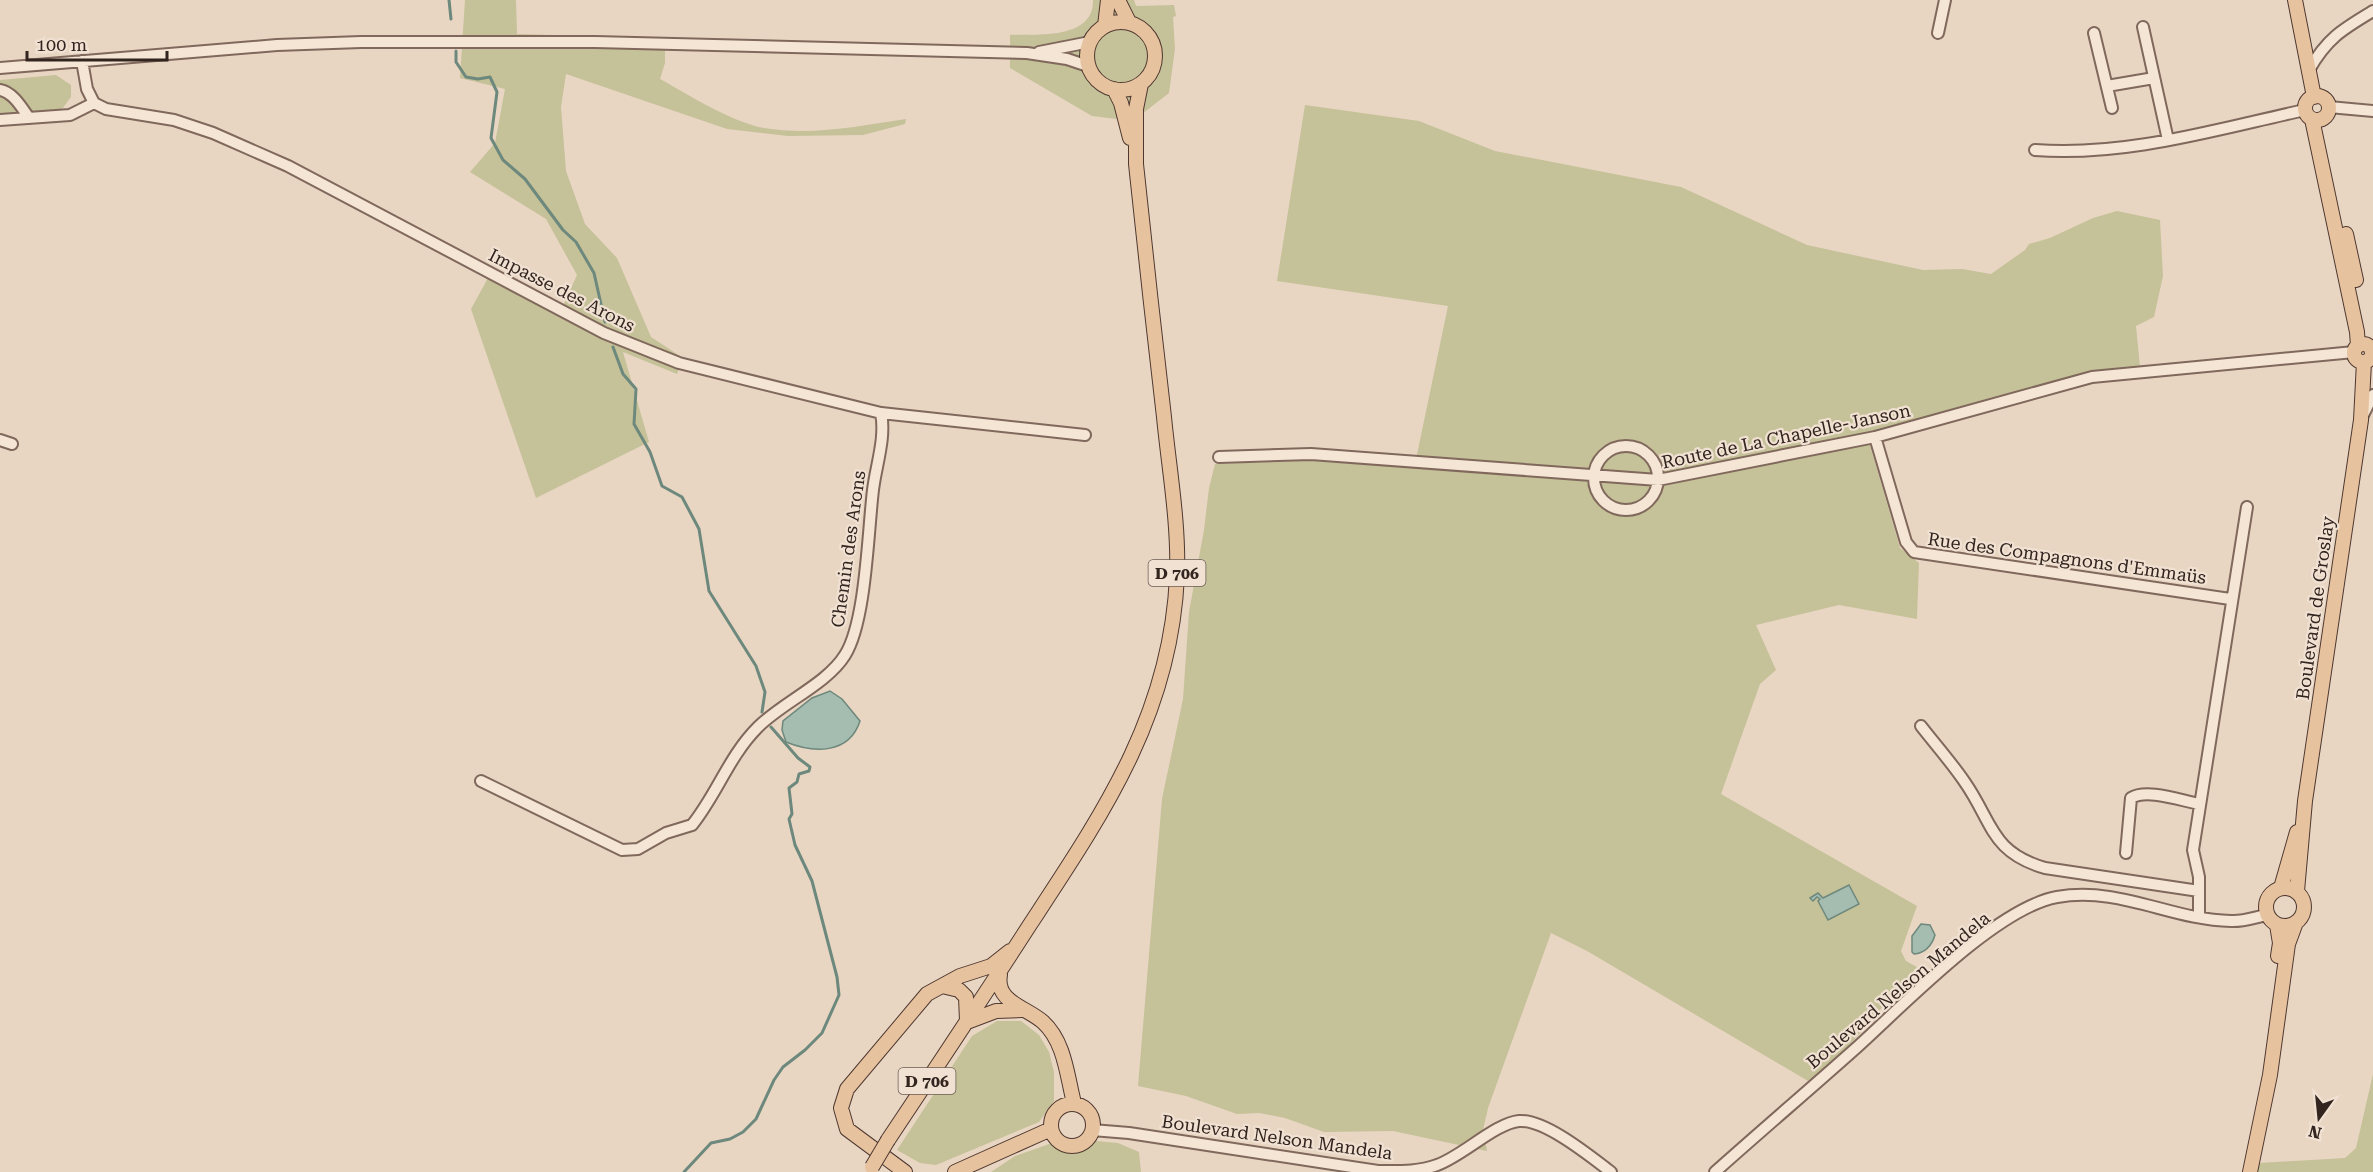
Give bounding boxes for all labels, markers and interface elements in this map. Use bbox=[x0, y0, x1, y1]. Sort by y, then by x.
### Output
scale bar bbox=[27, 24, 166, 62]
text: 100 m bbox=[36, 34, 87, 55]
street label: Impasse des Arons bbox=[485, 244, 639, 336]
street label: Route de La Chapelle-Janson bbox=[1660, 399, 1913, 473]
street label: Chemin des Arons bbox=[827, 469, 869, 629]
street label: Boulevard de Groslay bbox=[2292, 514, 2338, 701]
street label: Rue des Compagnons d'Emmaüs bbox=[1926, 528, 2208, 588]
road number: D 706 bbox=[1148, 560, 1206, 586]
street label: Boulevard Nelson Mandela bbox=[1802, 907, 1994, 1073]
road number: D 706 bbox=[898, 1068, 956, 1094]
north arrow bbox=[2289, 1088, 2349, 1148]
street label: Boulevard Nelson Mandela bbox=[1160, 1110, 1394, 1164]
text: N bbox=[2307, 1121, 2324, 1143]

